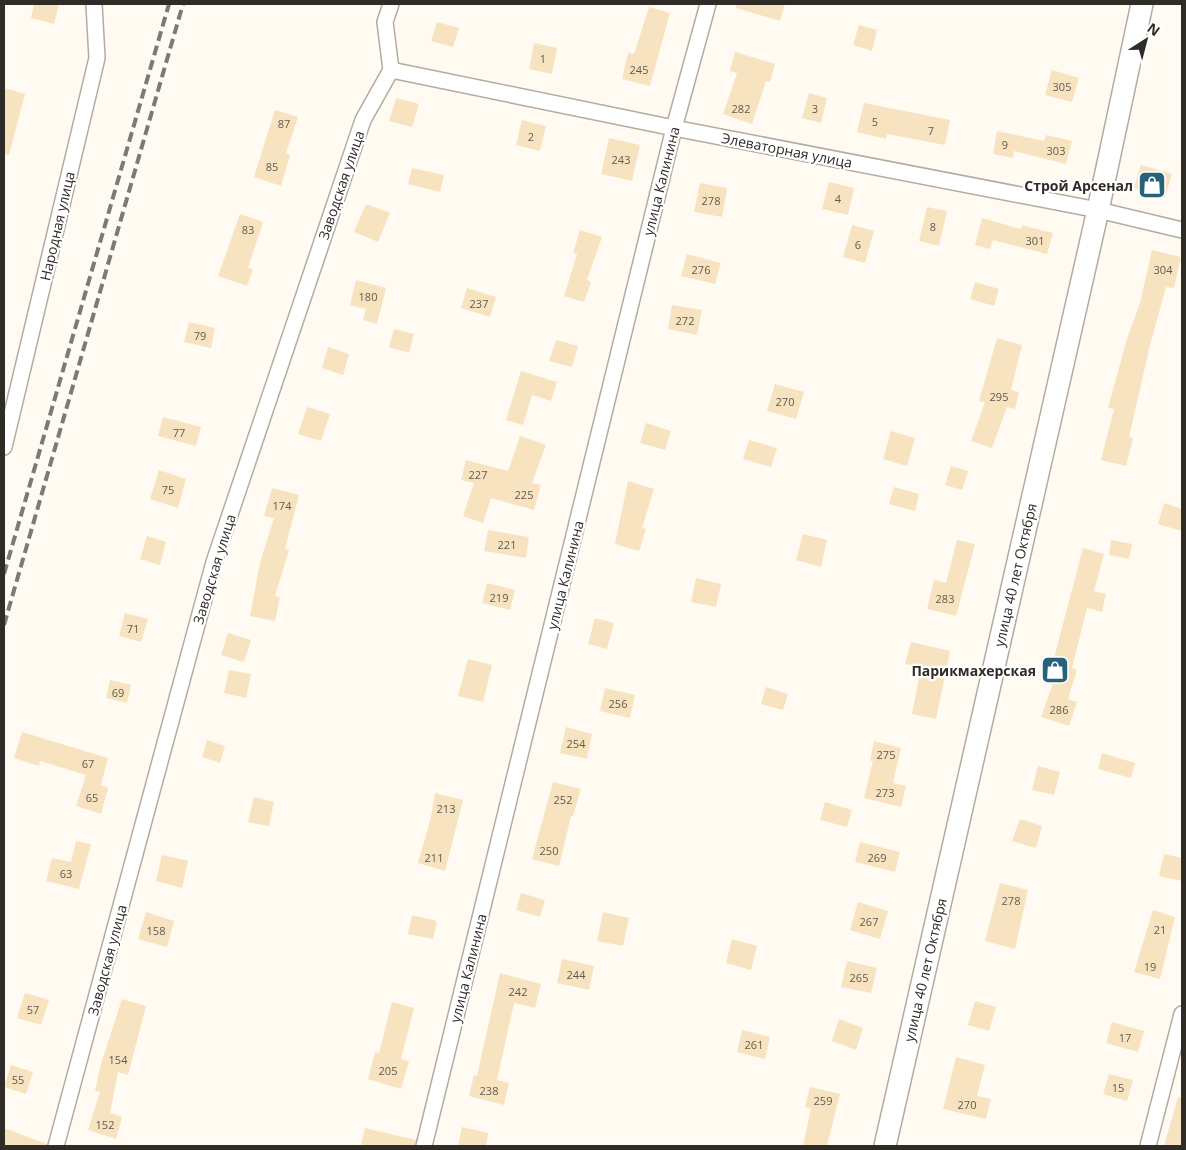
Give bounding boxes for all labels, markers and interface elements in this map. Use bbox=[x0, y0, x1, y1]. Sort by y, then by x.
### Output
north arrow bbox=[1121, 15, 1171, 65]
text: N bbox=[1144, 18, 1164, 40]
house number: 1 bbox=[540, 51, 546, 66]
house number: 245 bbox=[630, 62, 648, 77]
house number: 305 bbox=[1053, 79, 1071, 94]
house number: 282 bbox=[732, 101, 750, 116]
house number: 3 bbox=[812, 101, 818, 116]
house number: 5 bbox=[872, 114, 878, 129]
house number: 87 bbox=[278, 116, 290, 131]
house number: 7 bbox=[928, 123, 934, 138]
street label: улица Калинина bbox=[638, 124, 684, 238]
street label: Заводская улица bbox=[313, 128, 369, 242]
street label: Элеваторная улица bbox=[720, 128, 854, 172]
house number: 2 bbox=[528, 129, 534, 144]
house number: 9 bbox=[1002, 137, 1008, 152]
house number: 303 bbox=[1047, 143, 1065, 158]
house number: 243 bbox=[612, 152, 630, 167]
house number: 85 bbox=[266, 159, 278, 174]
street label: Народная улица bbox=[35, 169, 79, 283]
shop icon: Строй Арсенал bbox=[1137, 170, 1167, 200]
place label: Строй Арсенал bbox=[1024, 176, 1133, 195]
house number: 4 bbox=[835, 191, 842, 206]
house number: 278 bbox=[702, 193, 720, 208]
house number: 8 bbox=[930, 219, 936, 234]
house number: 83 bbox=[242, 222, 254, 237]
house number: 301 bbox=[1026, 233, 1044, 248]
house number: 6 bbox=[855, 237, 861, 252]
house number: 276 bbox=[692, 262, 710, 277]
house number: 304 bbox=[1154, 262, 1173, 277]
house number: 180 bbox=[359, 289, 377, 304]
house number: 237 bbox=[470, 296, 488, 311]
house number: 272 bbox=[676, 313, 694, 328]
house number: 79 bbox=[194, 328, 206, 343]
house number: 295 bbox=[990, 389, 1008, 404]
house number: 270 bbox=[776, 394, 794, 409]
house number: 77 bbox=[173, 425, 185, 440]
house number: 227 bbox=[469, 467, 487, 482]
house number: 75 bbox=[162, 482, 174, 497]
house number: 225 bbox=[515, 487, 533, 502]
house number: 174 bbox=[273, 498, 292, 513]
street label: улица 40 лет Октября bbox=[989, 501, 1041, 649]
street label: Заводская улица bbox=[188, 512, 240, 626]
street label: улица Калинина bbox=[542, 518, 588, 632]
house number: 221 bbox=[498, 537, 516, 552]
house number: 219 bbox=[490, 590, 508, 605]
house number: 283 bbox=[936, 591, 954, 606]
house number: 71 bbox=[127, 621, 139, 636]
shop icon: Парикмахерская bbox=[1040, 655, 1070, 685]
place label: Парикмахерская bbox=[911, 661, 1036, 680]
house number: 69 bbox=[112, 685, 124, 700]
house number: 256 bbox=[609, 696, 627, 711]
house number: 286 bbox=[1050, 702, 1068, 717]
house number: 254 bbox=[567, 736, 586, 751]
house number: 275 bbox=[877, 747, 895, 762]
house number: 67 bbox=[82, 756, 94, 771]
house number: 273 bbox=[876, 785, 894, 800]
house number: 65 bbox=[86, 790, 98, 805]
house number: 252 bbox=[554, 792, 572, 807]
house number: 213 bbox=[437, 801, 455, 816]
house number: 250 bbox=[540, 843, 558, 858]
house number: 211 bbox=[425, 850, 443, 865]
house number: 269 bbox=[868, 850, 886, 865]
house number: 63 bbox=[60, 866, 72, 881]
house number: 278 bbox=[1002, 893, 1020, 908]
street label: улица 40 лет Октября bbox=[899, 896, 951, 1044]
street label: Заводская улица bbox=[83, 902, 131, 1018]
street label: улица Калинина bbox=[445, 911, 491, 1025]
house number: 267 bbox=[860, 914, 878, 929]
house number: 21 bbox=[1154, 922, 1166, 937]
house number: 158 bbox=[147, 923, 165, 938]
house number: 19 bbox=[1144, 959, 1156, 974]
house number: 244 bbox=[567, 967, 586, 982]
house number: 265 bbox=[850, 970, 868, 985]
house number: 242 bbox=[509, 984, 527, 999]
house number: 57 bbox=[27, 1002, 39, 1017]
house number: 17 bbox=[1119, 1030, 1131, 1045]
house number: 261 bbox=[745, 1037, 763, 1052]
house number: 154 bbox=[109, 1052, 128, 1067]
house number: 205 bbox=[379, 1063, 397, 1078]
house number: 55 bbox=[12, 1072, 24, 1087]
house number: 15 bbox=[1112, 1080, 1124, 1095]
house number: 238 bbox=[480, 1083, 498, 1098]
house number: 259 bbox=[814, 1093, 832, 1108]
house number: 270 bbox=[958, 1097, 976, 1112]
house number: 152 bbox=[96, 1117, 114, 1132]

